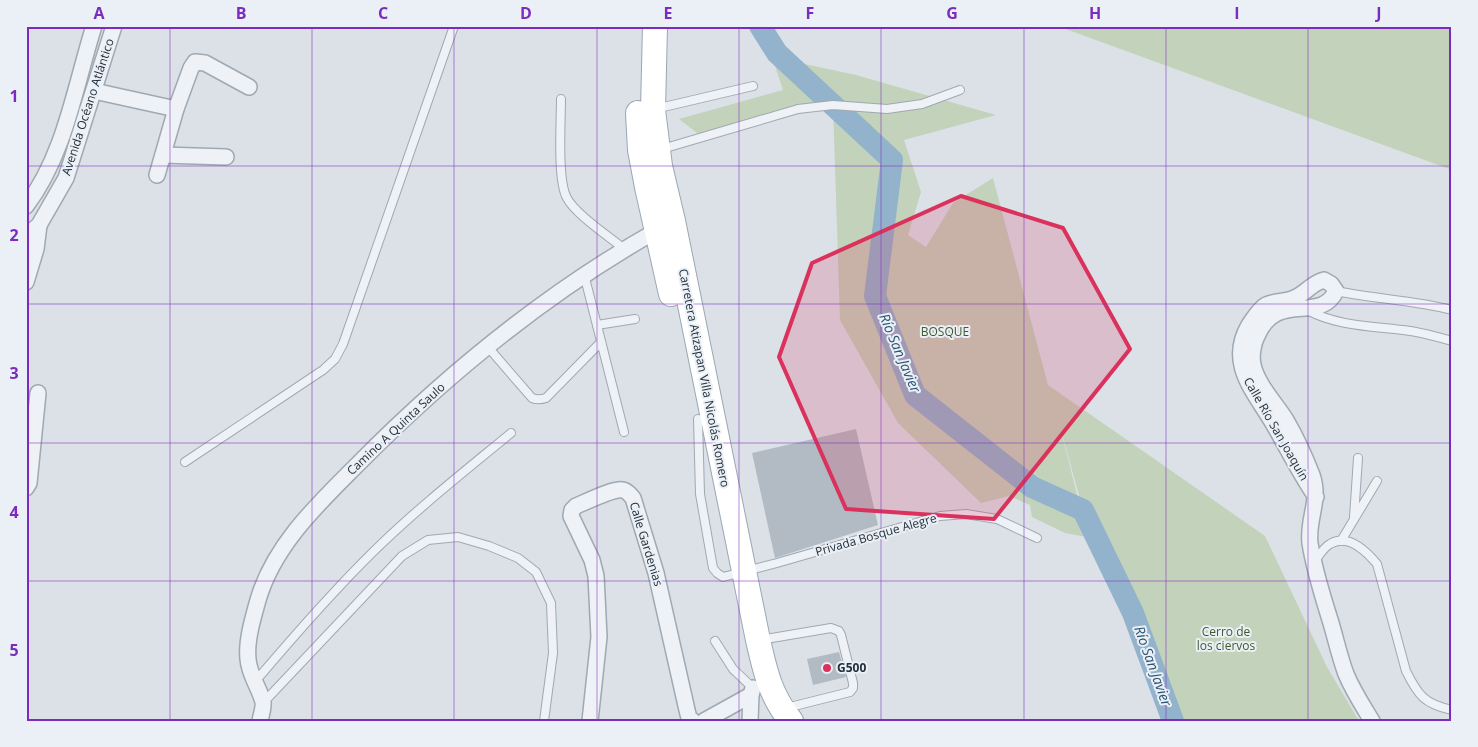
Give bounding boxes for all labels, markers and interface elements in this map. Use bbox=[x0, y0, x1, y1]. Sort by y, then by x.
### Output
text: A bbox=[93, 2, 105, 24]
text: B bbox=[236, 2, 246, 24]
text: C bbox=[378, 2, 388, 24]
text: D bbox=[520, 2, 532, 24]
text: E bbox=[664, 2, 673, 24]
text: F bbox=[806, 2, 814, 24]
text: G bbox=[946, 2, 958, 24]
text: H bbox=[1089, 2, 1101, 24]
text: I bbox=[1234, 2, 1240, 24]
text: J bbox=[1374, 2, 1382, 24]
street label: Avenida Océano Atlántico bbox=[57, 36, 118, 178]
text: 1 bbox=[9, 85, 19, 107]
text: 2 bbox=[9, 224, 19, 246]
street label: Carretera Atizapan Villa Nicolás Romero bbox=[675, 267, 734, 489]
water label: Río San Javier bbox=[875, 310, 926, 396]
park label: BOSQUE bbox=[921, 323, 969, 340]
text: 3 bbox=[9, 362, 19, 384]
street label: Calle Río San Joaquín bbox=[1240, 374, 1313, 484]
street label: Camino A Quinta Saulo bbox=[343, 379, 449, 479]
street label: Calle Gardenias bbox=[626, 500, 667, 588]
text: 4 bbox=[9, 501, 19, 523]
street label: Privada Bosque Alegre bbox=[813, 509, 939, 560]
water label: Río San Javier bbox=[1130, 623, 1177, 709]
park label: Cerro de los ciervos bbox=[1197, 623, 1255, 654]
text: 5 bbox=[9, 639, 19, 661]
place label: G500 bbox=[837, 659, 866, 676]
marker: G500 bbox=[821, 662, 833, 674]

